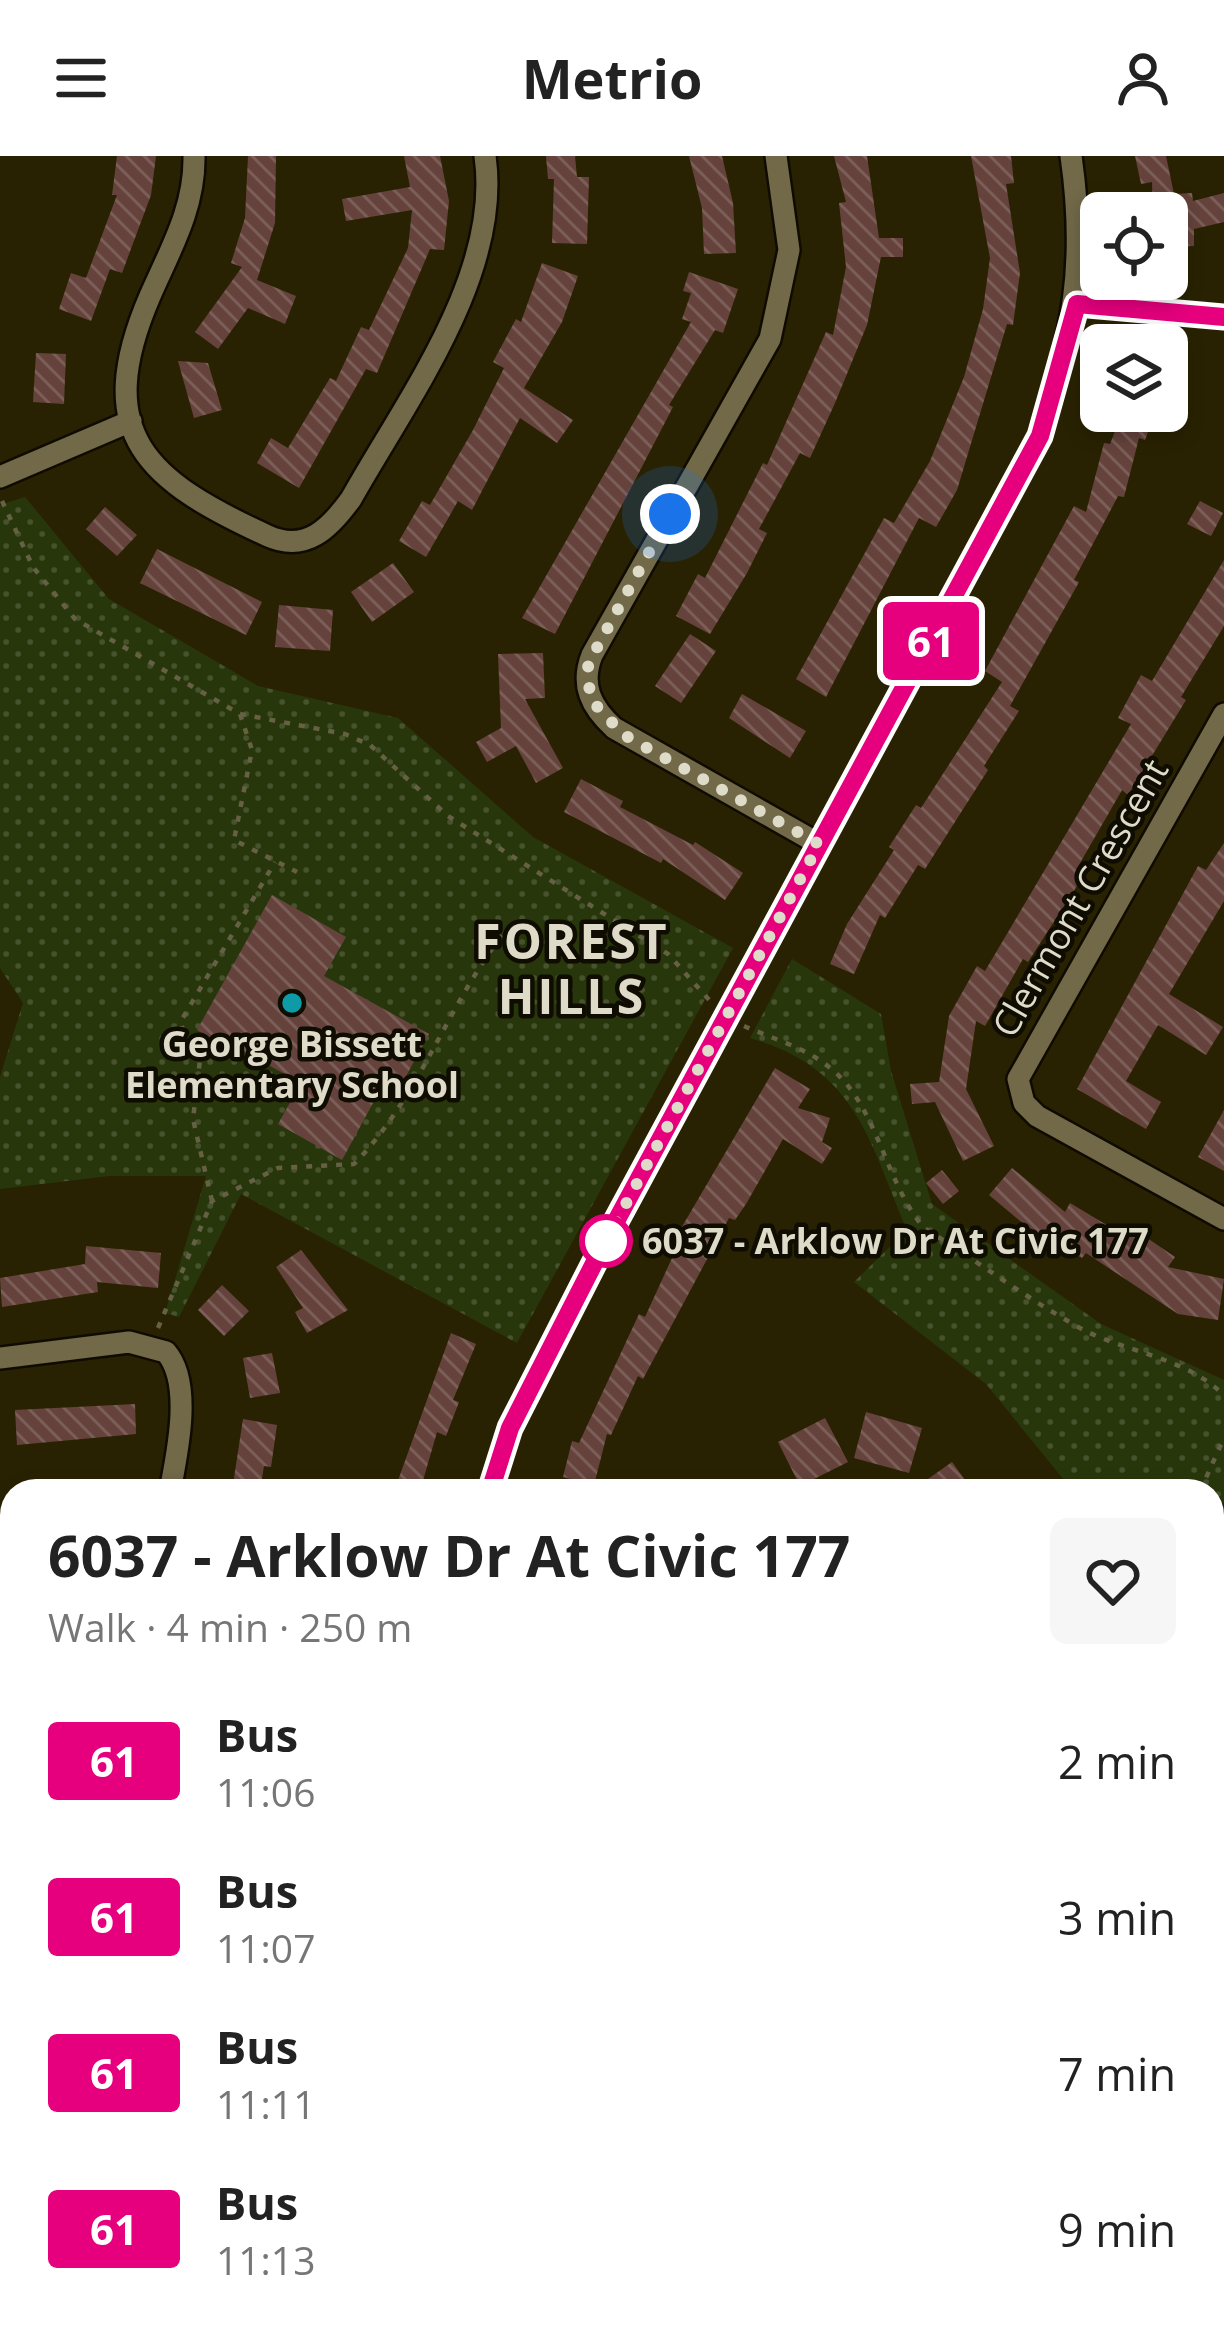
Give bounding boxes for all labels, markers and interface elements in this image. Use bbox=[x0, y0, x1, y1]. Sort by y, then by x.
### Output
text: Metrio bbox=[522, 41, 702, 115]
icon: menu bbox=[48, 45, 114, 111]
icon: person bbox=[1110, 45, 1176, 111]
map controls bbox=[1080, 192, 1188, 432]
button: locate bbox=[1080, 192, 1188, 300]
button: layers bbox=[1080, 324, 1188, 432]
your location bbox=[640, 484, 700, 544]
line badge: 61 bbox=[877, 602, 985, 680]
text: 61 bbox=[907, 612, 955, 669]
street label: Clermont Crescent bbox=[980, 750, 1179, 1046]
district label: FOREST HILLS bbox=[474, 908, 670, 1028]
marker: George Bissett Elementary School bbox=[279, 990, 305, 1016]
place label: George Bissett Elementary School bbox=[125, 1019, 459, 1109]
marker: 6037 - Arklow Dr At Civic 177 bbox=[581, 1216, 631, 1266]
place label: 6037 - Arklow Dr At Civic 177 bbox=[642, 1216, 1149, 1265]
text: 6037 - Arklow Dr At Civic 177 bbox=[48, 1516, 850, 1594]
button: heart bbox=[1050, 1518, 1176, 1644]
text: Walk · 4 min · 250 m bbox=[48, 1600, 412, 1653]
text: Bus bbox=[216, 1704, 298, 1765]
text: 2 min bbox=[1058, 1731, 1176, 1792]
text: 61 bbox=[90, 1732, 138, 1789]
text: 11:06 bbox=[216, 1765, 315, 1818]
text: Bus bbox=[216, 1860, 298, 1921]
text: 3 min bbox=[1058, 1887, 1176, 1948]
text: 61 bbox=[90, 1888, 138, 1945]
text: 11:07 bbox=[216, 1921, 315, 1974]
text: Bus bbox=[216, 2016, 298, 2077]
text: 7 min bbox=[1058, 2043, 1176, 2104]
text: 61 bbox=[90, 2044, 138, 2101]
text: 11:11 bbox=[216, 2077, 315, 2130]
text: Bus bbox=[216, 2172, 298, 2233]
text: 9 min bbox=[1058, 2199, 1176, 2260]
text: 61 bbox=[90, 2200, 138, 2257]
text: 11:13 bbox=[216, 2233, 315, 2286]

